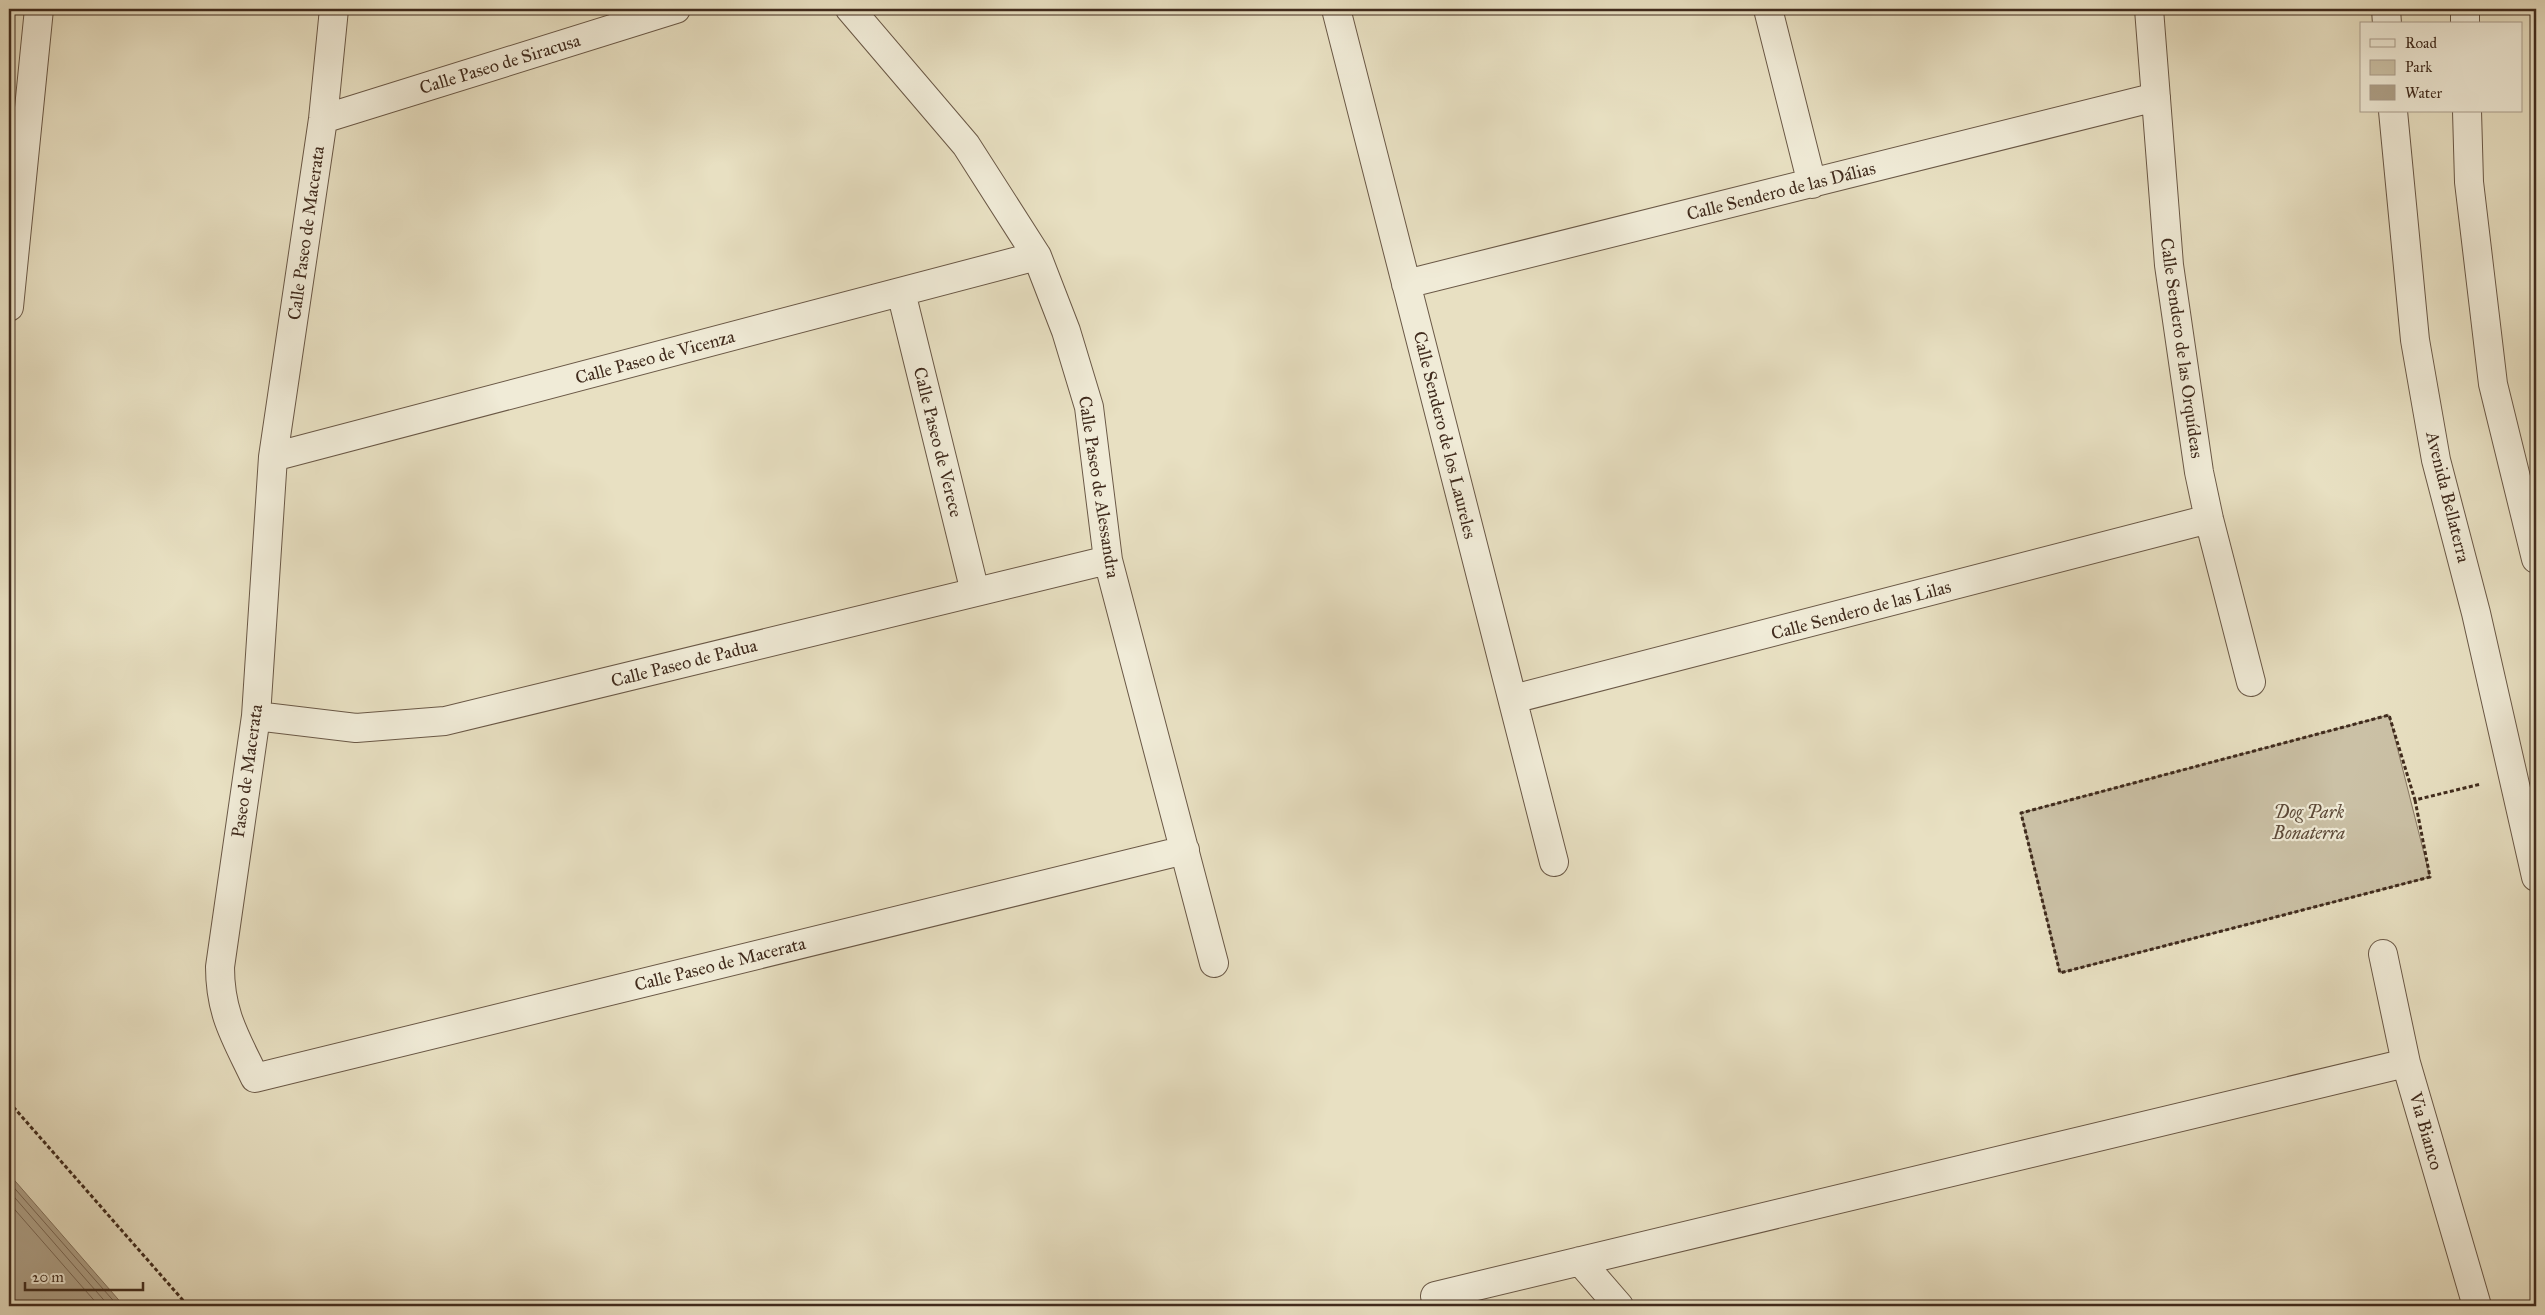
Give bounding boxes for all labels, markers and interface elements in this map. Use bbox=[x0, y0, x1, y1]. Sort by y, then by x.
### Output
legend bbox=[2360, 22, 2522, 112]
street label: Calle Paseo de Siracusa bbox=[417, 29, 583, 99]
text: Road bbox=[2405, 34, 2437, 52]
text: Park bbox=[2405, 58, 2432, 76]
text: Water bbox=[2405, 84, 2442, 102]
street label: Calle Paseo de Macerata bbox=[283, 144, 329, 321]
street label: Calle Sendero de las Dálias bbox=[1684, 157, 1878, 225]
street label: Calle Sendero de las Orquídeas bbox=[2155, 236, 2208, 460]
street label: Calle Paseo de Vicenza bbox=[573, 325, 738, 389]
street label: Calle Sendero de los Laureles bbox=[1409, 329, 1481, 541]
street label: Calle Paseo de Verece bbox=[909, 365, 967, 519]
street label: Calle Paseo de Alessandra bbox=[1074, 394, 1124, 580]
street label: Avenida Bellaterra bbox=[2421, 428, 2475, 565]
street label: Calle Sendero de las Lilas bbox=[1769, 575, 1953, 645]
street label: Calle Paseo de Padua bbox=[609, 634, 760, 692]
street label: Paseo de Macerata bbox=[227, 702, 267, 839]
park label: Dog Park Bonaterra bbox=[2272, 801, 2346, 844]
street label: Calle Paseo de Macerata bbox=[632, 932, 808, 996]
street label: Via Bianco bbox=[2404, 1089, 2448, 1172]
scale bar bbox=[25, 1260, 142, 1292]
text: 20 m bbox=[32, 1268, 64, 1286]

